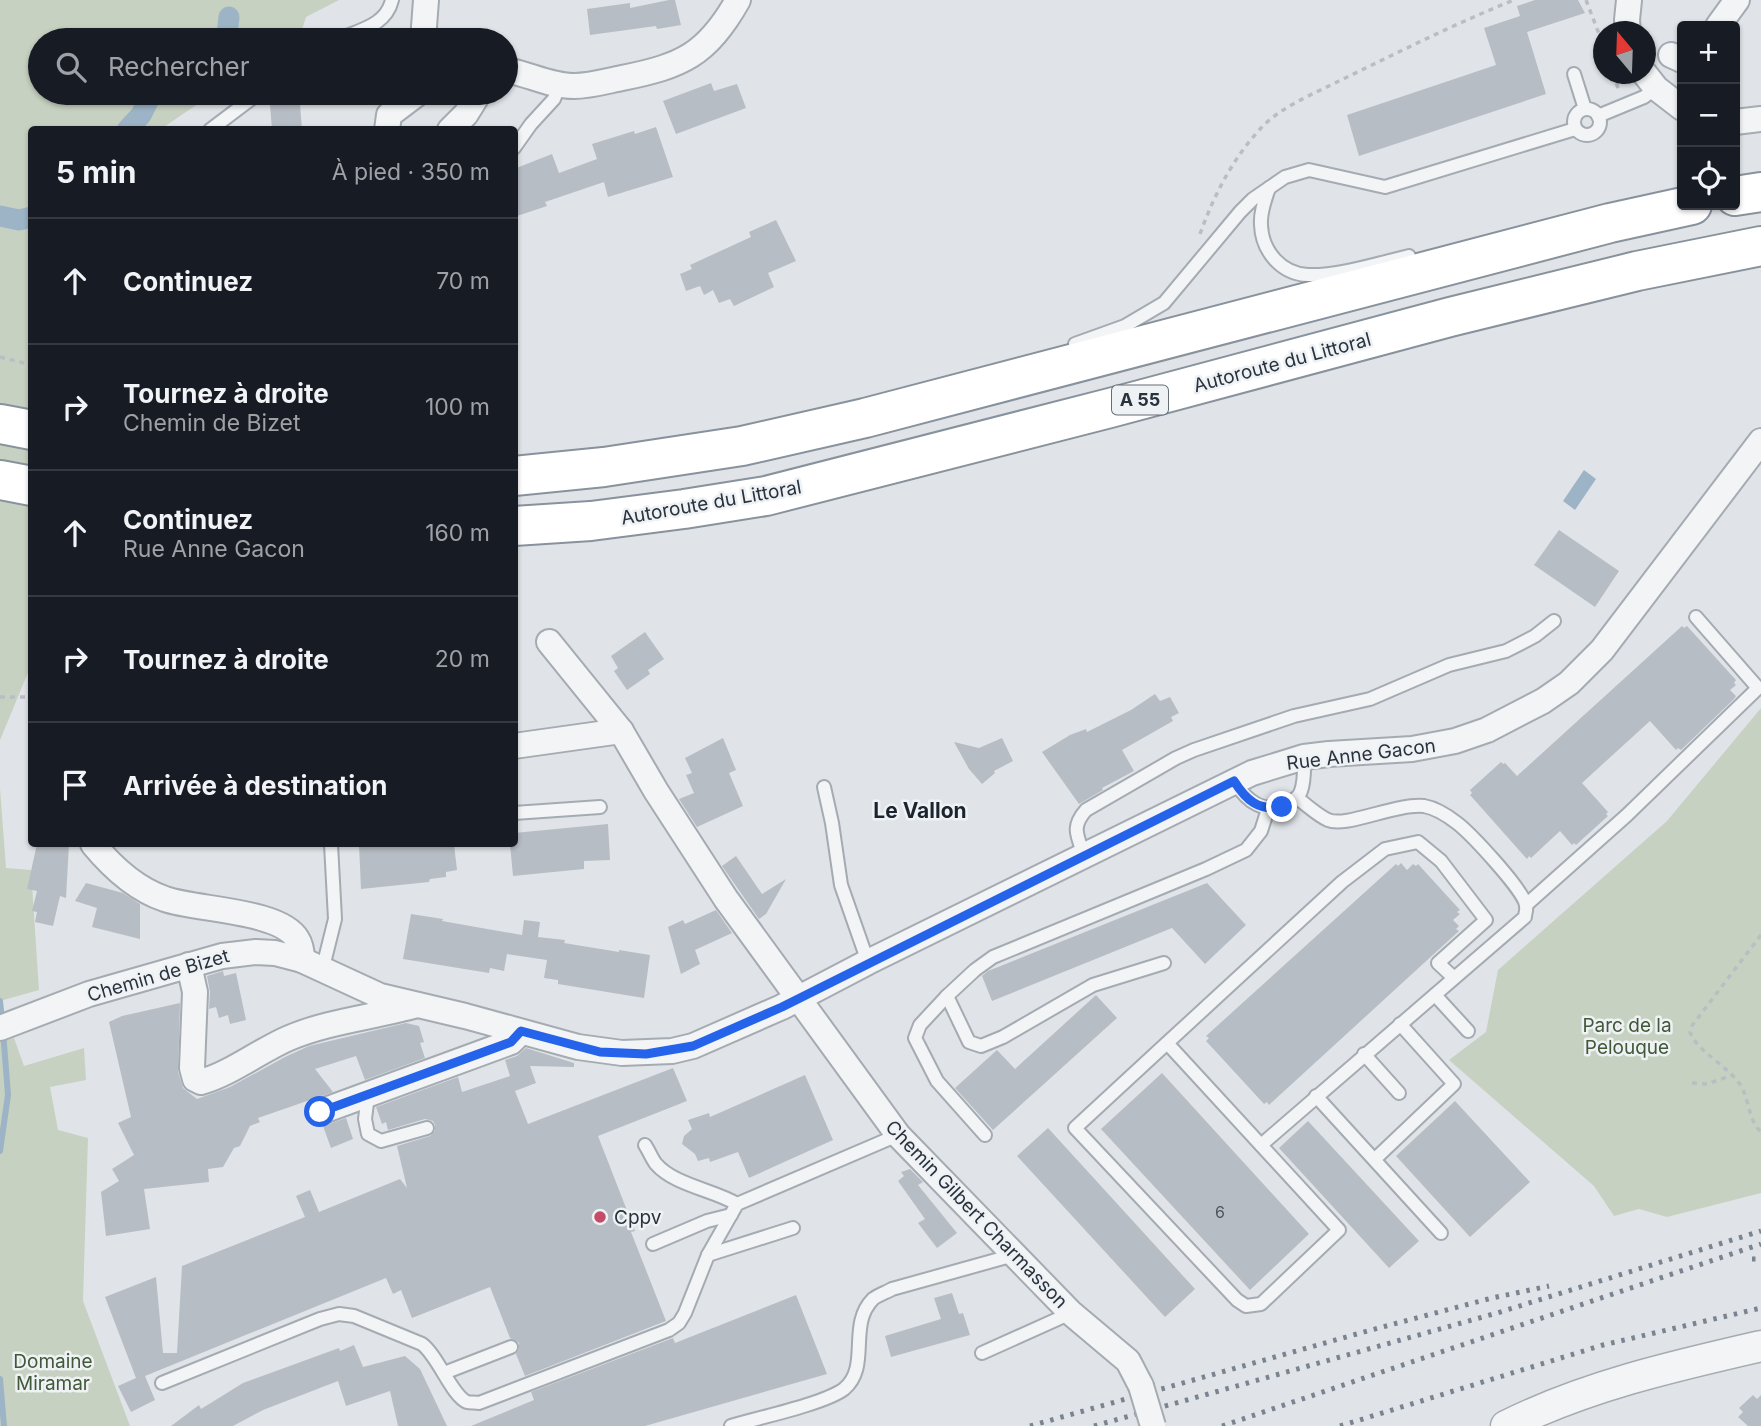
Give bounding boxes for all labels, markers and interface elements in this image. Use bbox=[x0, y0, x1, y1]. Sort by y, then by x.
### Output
north arrow bbox=[1593, 21, 1656, 84]
map controls bbox=[1677, 21, 1740, 210]
button: + bbox=[1677, 21, 1740, 84]
search box bbox=[28, 28, 518, 105]
icon: search bbox=[52, 48, 90, 86]
text: Rechercher bbox=[108, 51, 249, 82]
button: − bbox=[1677, 84, 1740, 147]
button: locate bbox=[1677, 147, 1740, 210]
text: 5 min bbox=[56, 154, 136, 190]
text: À pied · 350 m bbox=[332, 158, 490, 186]
icon: ahead bbox=[56, 262, 94, 300]
text: Continuez bbox=[123, 266, 253, 297]
text: 70 m bbox=[436, 267, 490, 295]
street label: Autoroute du Littoral bbox=[1191, 328, 1373, 397]
text: Tournez à droite bbox=[123, 378, 329, 409]
road number: A 55 bbox=[1112, 386, 1168, 414]
icon: right bbox=[56, 388, 94, 426]
text: 100 m bbox=[425, 393, 490, 421]
text: Chemin de Bizet bbox=[123, 409, 300, 437]
street label: Autoroute du Littoral bbox=[619, 475, 803, 530]
text: Continuez bbox=[123, 504, 253, 535]
icon: ahead bbox=[56, 514, 94, 552]
text: 160 m bbox=[425, 519, 490, 547]
text: Rue Anne Gacon bbox=[123, 535, 305, 563]
icon: right bbox=[56, 640, 94, 678]
text: Tournez à droite bbox=[123, 644, 329, 675]
text: 20 m bbox=[435, 645, 490, 673]
street label: Rue Anne Gacon bbox=[1285, 734, 1437, 775]
icon: arrive bbox=[56, 766, 94, 804]
text: Arrivée à destination bbox=[123, 770, 388, 801]
route end bbox=[1266, 791, 1297, 822]
district label: Le Vallon bbox=[873, 798, 967, 823]
street label: Chemin de Bizet bbox=[85, 944, 232, 1007]
park label: Parc de la Pelouque bbox=[1582, 1014, 1672, 1059]
route start bbox=[304, 1096, 335, 1127]
street label: Chemin Gilbert Charmasson bbox=[881, 1116, 1073, 1313]
house number: 6 bbox=[1215, 1202, 1225, 1222]
place label: Cppv bbox=[614, 1206, 662, 1229]
marker: Cppv bbox=[592, 1209, 608, 1225]
park label: Domaine Miramar bbox=[13, 1350, 93, 1395]

